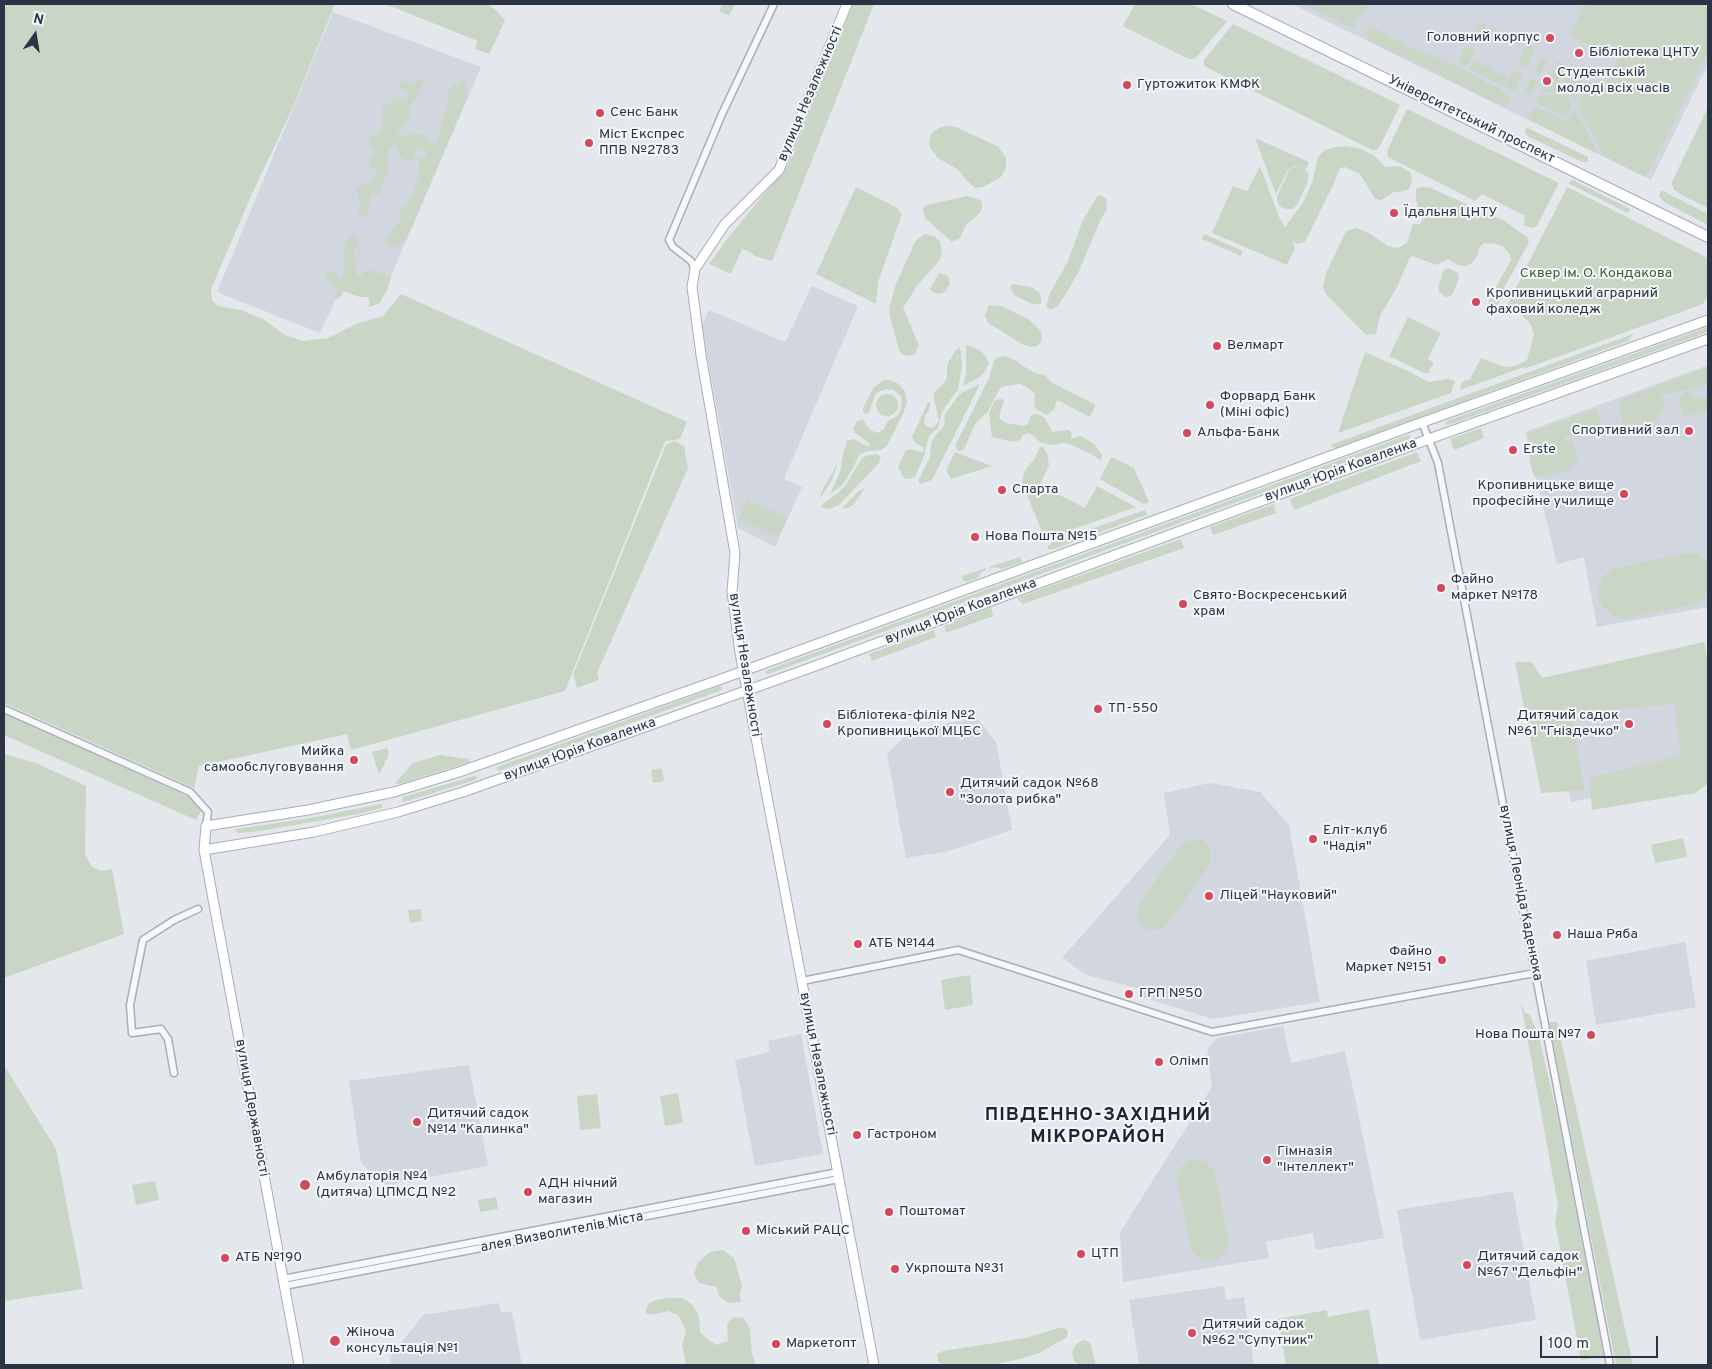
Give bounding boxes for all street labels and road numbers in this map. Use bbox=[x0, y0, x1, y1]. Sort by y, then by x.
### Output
street label: вулиця Незалежності bbox=[775, 24, 847, 164]
street label: Університетський проспект bbox=[1385, 72, 1557, 168]
street label: вулиця Юрія Коваленка bbox=[1263, 436, 1419, 506]
street label: вулиця Юрія Коваленка bbox=[883, 575, 1039, 649]
street label: вулиця Незалежності bbox=[724, 592, 764, 738]
street label: вулиця Юрія Коваленка bbox=[502, 715, 658, 785]
street label: вулиця Леоніда Каденюка bbox=[1495, 804, 1545, 982]
street label: вулиця Незалежності bbox=[795, 991, 839, 1137]
street label: вулиця Державності bbox=[231, 1038, 271, 1178]
street label: алея Визволителів Міста bbox=[479, 1209, 645, 1257]

